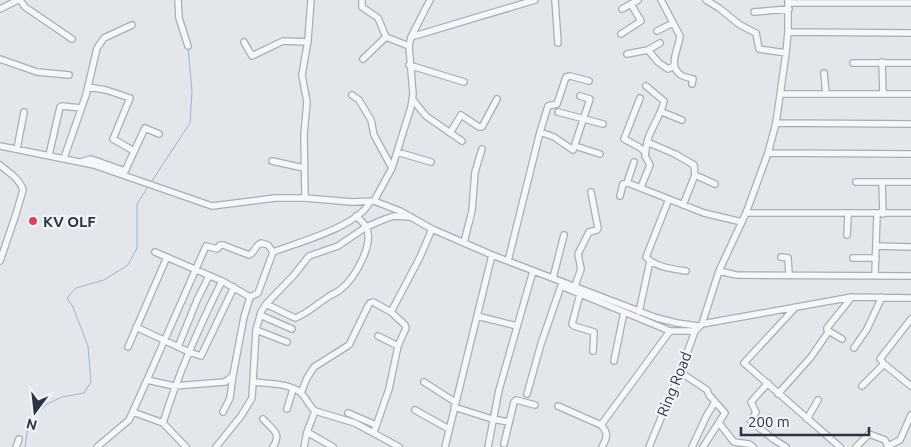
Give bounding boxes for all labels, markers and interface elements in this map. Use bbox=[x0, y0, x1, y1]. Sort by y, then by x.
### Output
place label: KV OLF bbox=[43, 213, 96, 230]
marker: KV OLF bbox=[27, 215, 39, 227]
street label: Ring Road bbox=[653, 349, 695, 419]
north arrow bbox=[10, 387, 60, 437]
scale bar bbox=[741, 404, 868, 436]
text: 200 m bbox=[748, 413, 790, 430]
text: N bbox=[25, 415, 39, 434]

